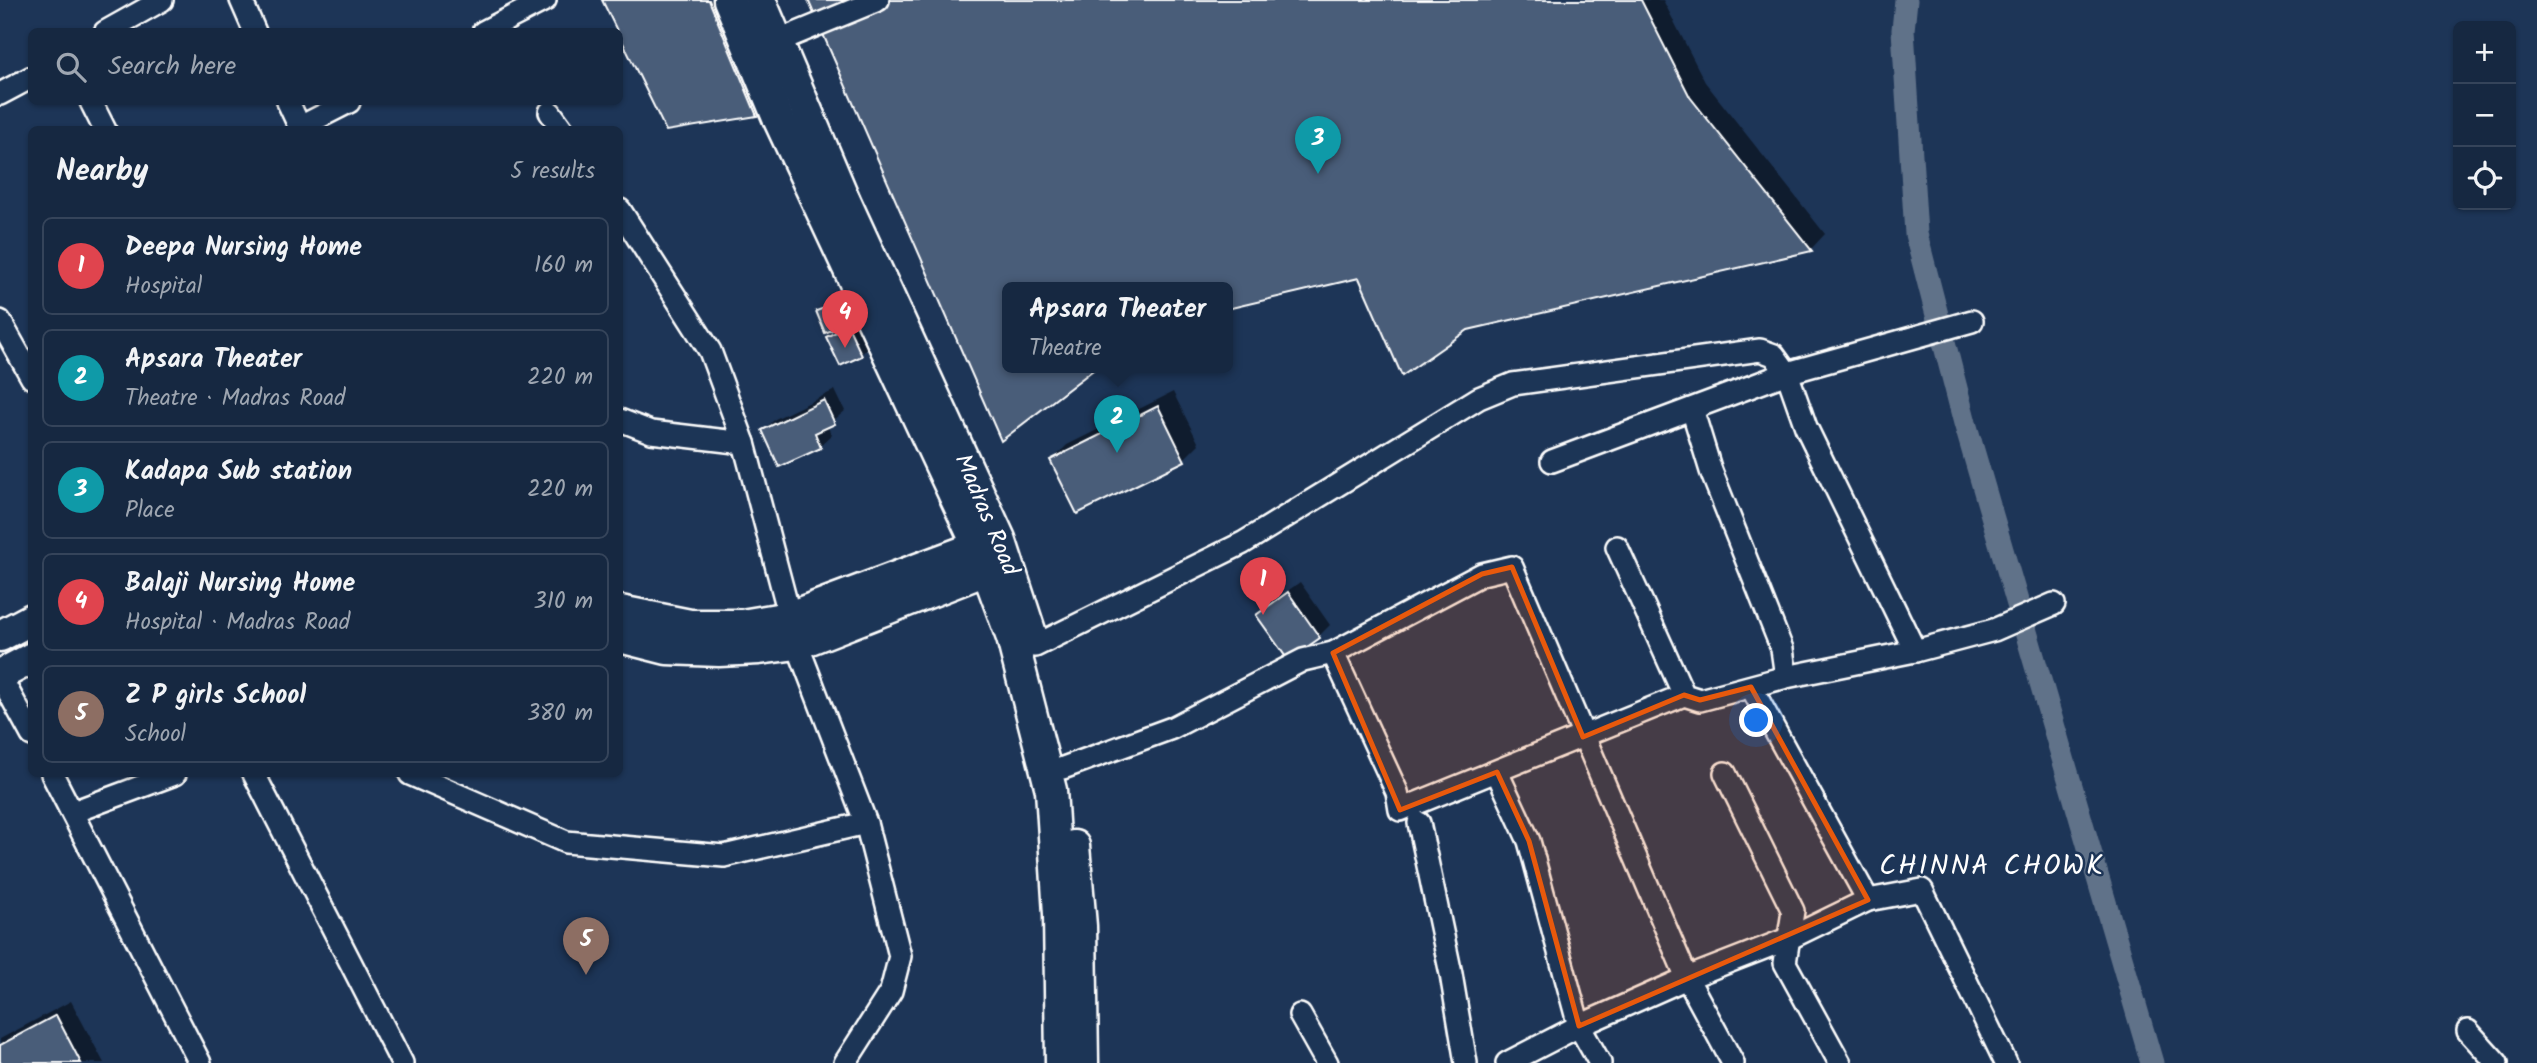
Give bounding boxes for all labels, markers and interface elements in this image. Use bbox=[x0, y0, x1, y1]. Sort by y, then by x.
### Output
map controls bbox=[2453, 21, 2516, 210]
button: + bbox=[2453, 21, 2516, 84]
search box bbox=[28, 28, 623, 105]
text: Search here bbox=[108, 46, 236, 88]
icon: search bbox=[52, 48, 90, 86]
button: − bbox=[2453, 84, 2516, 147]
pin: 3 bbox=[1295, 116, 1341, 174]
button: locate bbox=[2453, 147, 2516, 210]
text: Nearby bbox=[56, 148, 148, 196]
text: 5 results bbox=[510, 154, 595, 190]
text: Deepa Nursing Home bbox=[125, 227, 362, 269]
text: 1 bbox=[78, 248, 84, 284]
text: 160 m bbox=[534, 248, 593, 284]
text: Hospital bbox=[125, 269, 202, 305]
popup bbox=[1002, 282, 1233, 373]
text: Apsara Theater bbox=[1029, 289, 1206, 331]
pin: 4 bbox=[822, 290, 868, 348]
text: Theatre bbox=[1029, 331, 1102, 367]
text: Apsara Theater bbox=[125, 339, 302, 381]
text: 2 bbox=[74, 360, 88, 396]
text: 220 m bbox=[527, 360, 593, 396]
text: Theatre · Madras Road bbox=[125, 381, 345, 417]
pin: 2 bbox=[1094, 395, 1140, 453]
street label: Madras Road bbox=[943, 448, 1030, 583]
text: Kadapa Sub station bbox=[125, 451, 352, 493]
text: 3 bbox=[75, 472, 87, 508]
text: 220 m bbox=[527, 472, 593, 508]
text: Place bbox=[125, 493, 175, 529]
pin: 1 bbox=[1240, 557, 1286, 615]
text: Balaji Nursing Home bbox=[125, 563, 355, 605]
text: 4 bbox=[75, 584, 87, 620]
text: 310 m bbox=[534, 584, 593, 620]
text: Hospital · Madras Road bbox=[125, 605, 350, 641]
text: Z P girls School bbox=[125, 675, 306, 717]
text: 5 bbox=[75, 696, 87, 732]
text: 380 m bbox=[527, 696, 593, 732]
your location bbox=[1739, 703, 1773, 737]
text: School bbox=[125, 717, 186, 753]
district label: CHINNA CHOWK bbox=[1879, 844, 2105, 889]
pin: 5 bbox=[563, 917, 609, 975]

